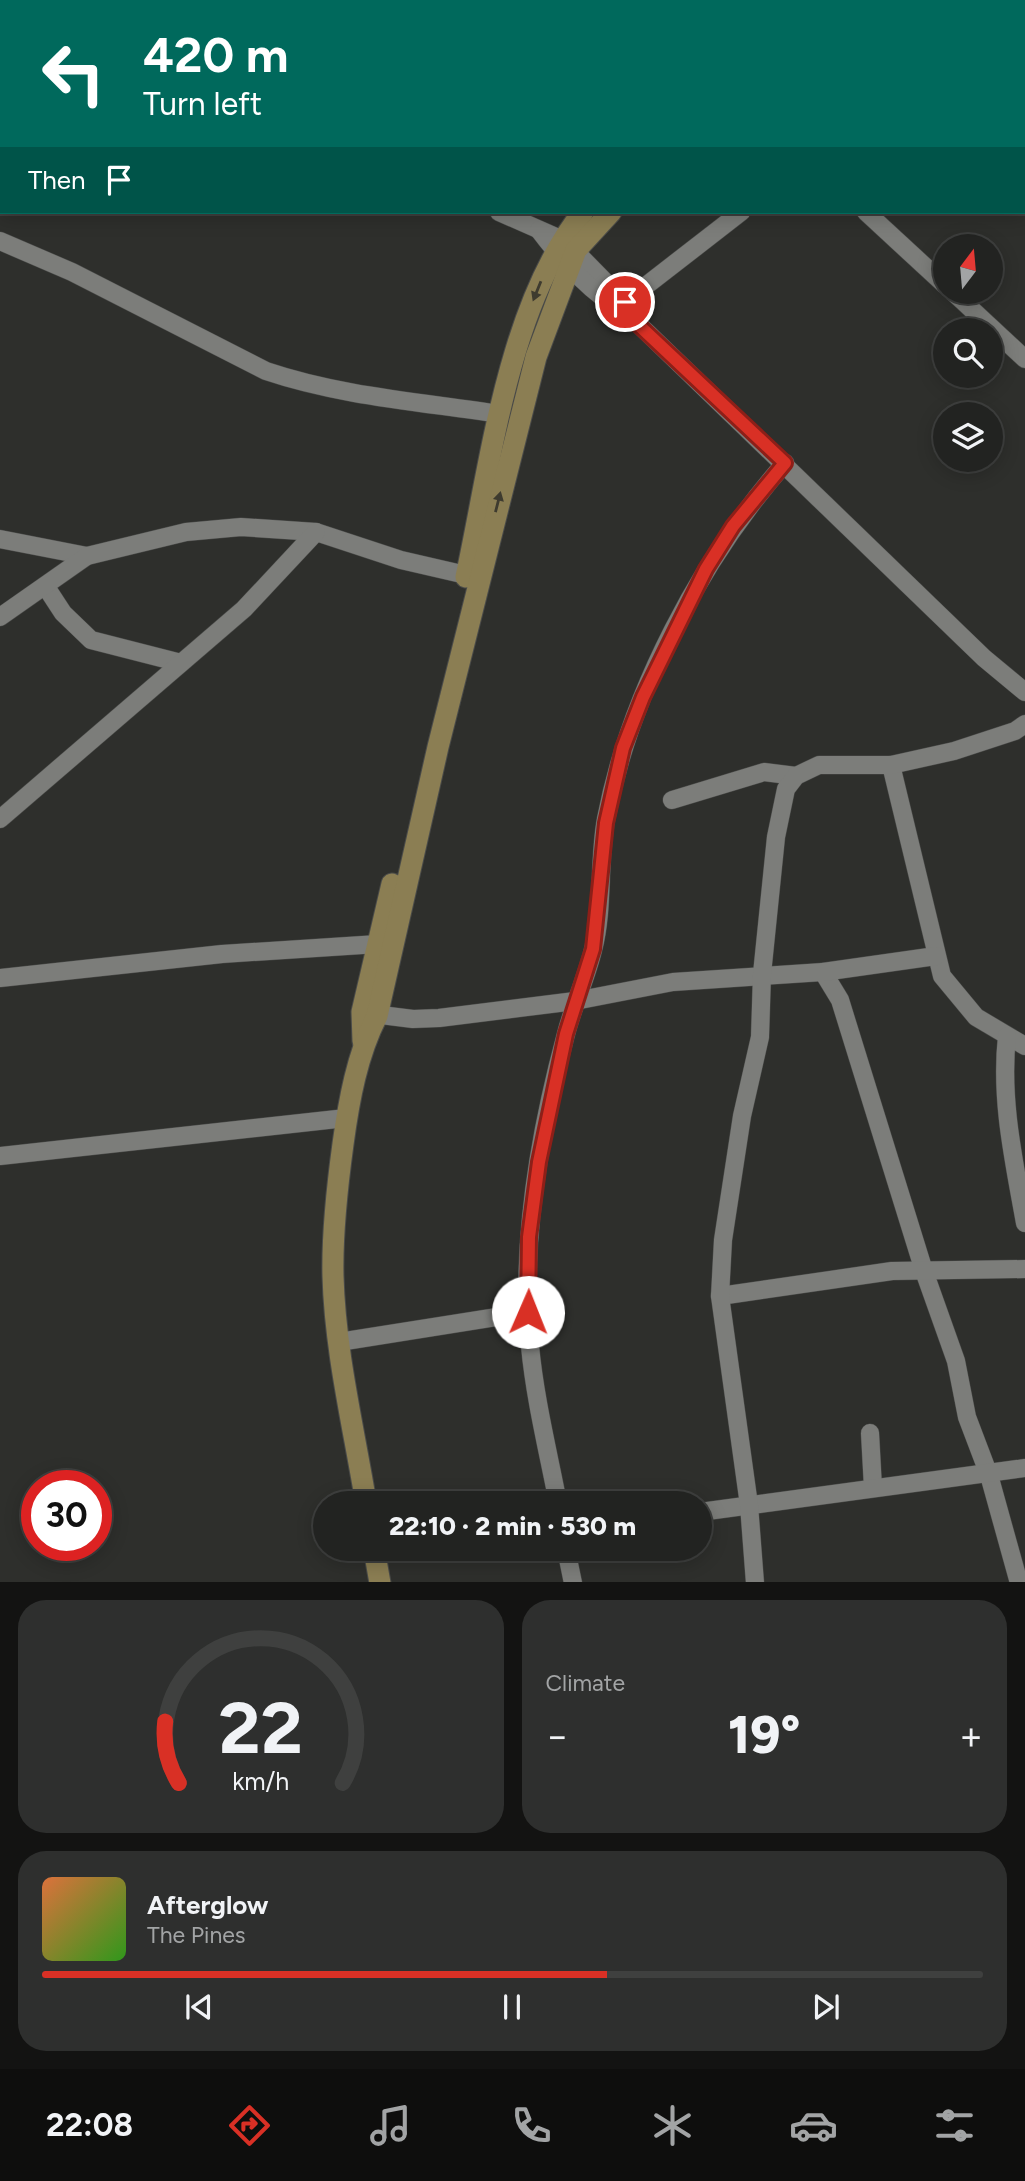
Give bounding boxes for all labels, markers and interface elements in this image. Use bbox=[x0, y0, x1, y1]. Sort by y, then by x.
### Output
text: 420 m bbox=[143, 25, 289, 84]
icon: left bbox=[28, 28, 119, 119]
text: Turn left bbox=[143, 85, 262, 123]
icon: arrive bbox=[100, 161, 138, 199]
text: Then bbox=[28, 164, 86, 196]
north arrow bbox=[933, 234, 1003, 304]
map controls bbox=[933, 234, 1003, 472]
pin bbox=[595, 272, 655, 332]
one-way arrow bbox=[531, 281, 542, 302]
icon: arrive bbox=[606, 283, 644, 321]
button: search bbox=[933, 318, 1003, 388]
button: layers bbox=[933, 402, 1003, 472]
one-way arrow bbox=[493, 491, 504, 513]
position arrow bbox=[491, 1275, 565, 1349]
speed limit sign: 30 bbox=[21, 1470, 112, 1561]
text: 22:10 · 2 min · 530 m bbox=[389, 1510, 636, 1542]
text: Climate bbox=[546, 1669, 625, 1697]
text: 22 bbox=[219, 1684, 303, 1771]
text: 19° bbox=[728, 1704, 801, 1766]
text: − bbox=[546, 1713, 569, 1759]
text: + bbox=[959, 1713, 983, 1759]
text: km/h bbox=[232, 1765, 289, 1795]
text: Afterglow bbox=[147, 1889, 269, 1921]
text: The Pines bbox=[147, 1921, 246, 1949]
icon: previous bbox=[180, 1988, 218, 2026]
icon: pause bbox=[493, 1988, 531, 2026]
icon: next bbox=[807, 1988, 845, 2026]
icon: directions bbox=[225, 2101, 274, 2150]
icon: music bbox=[366, 2101, 415, 2150]
icon: phone bbox=[507, 2101, 556, 2150]
icon: climate bbox=[648, 2101, 697, 2150]
icon: car bbox=[789, 2101, 838, 2150]
icon: filters bbox=[930, 2101, 979, 2150]
text: 22:08 bbox=[46, 2106, 133, 2144]

